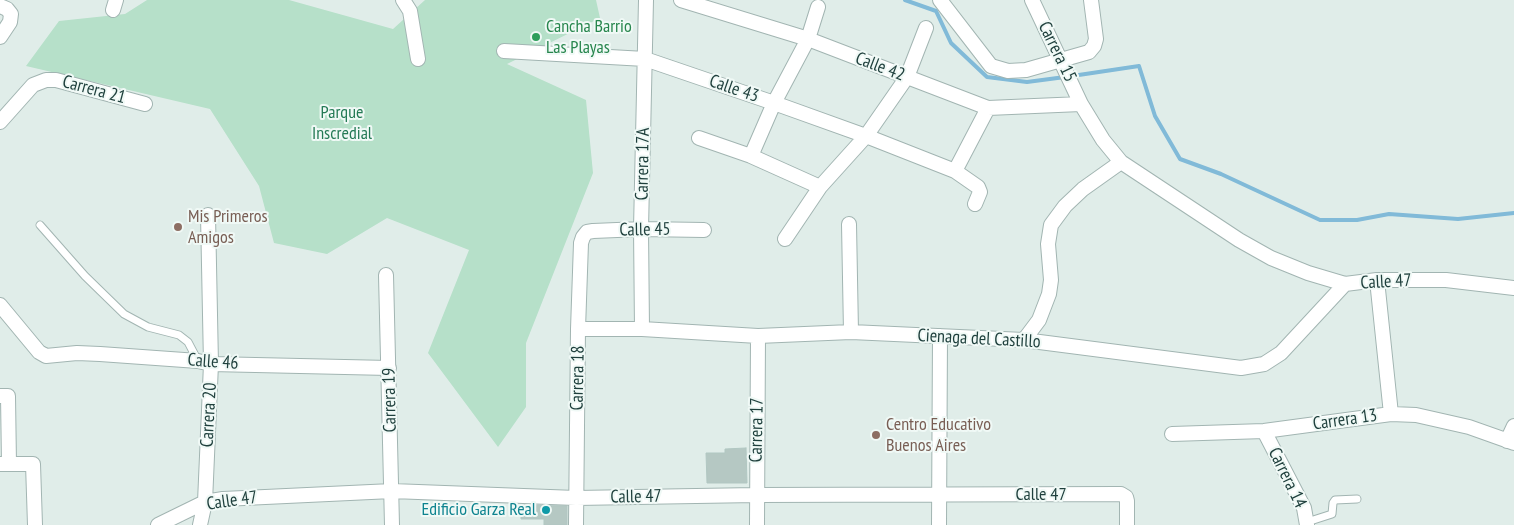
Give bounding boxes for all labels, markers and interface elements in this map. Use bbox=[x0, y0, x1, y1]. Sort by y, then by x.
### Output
place label: Cancha Barrio Las Playas bbox=[546, 16, 632, 58]
street label: Carrera 15 bbox=[1033, 18, 1081, 86]
marker: Cancha Barrio Las Playas bbox=[530, 31, 542, 43]
street label: Calle 42 bbox=[852, 48, 908, 86]
street label: Calle 43 bbox=[706, 70, 762, 108]
street label: Carrera 21 bbox=[60, 71, 128, 109]
park label: Parque Inscredial bbox=[312, 102, 372, 144]
street label: Carrera 17A bbox=[632, 127, 654, 201]
place label: Mis Primeros Amigos bbox=[188, 206, 268, 248]
street label: Calle 45 bbox=[619, 219, 671, 241]
marker: Mis Primeros Amigos bbox=[172, 221, 184, 233]
street label: Calle 47 bbox=[1360, 270, 1412, 294]
street label: Cienaga del Castillo bbox=[917, 325, 1041, 353]
street label: Carrera 18 bbox=[567, 345, 589, 411]
street label: Calle 46 bbox=[187, 349, 239, 375]
street label: Carrera 19 bbox=[379, 367, 401, 433]
street label: Carrera 20 bbox=[197, 382, 221, 448]
street label: Carrera 17 bbox=[746, 397, 768, 463]
street label: Carrera 13 bbox=[1311, 405, 1379, 435]
place label: Centro Educativo Buenos Aires bbox=[886, 414, 991, 456]
marker: Centro Educativo Buenos Aires bbox=[870, 429, 882, 441]
street label: Carrera 14 bbox=[1263, 444, 1311, 512]
street label: Calle 47 bbox=[1015, 484, 1067, 506]
street label: Calle 47 bbox=[610, 486, 662, 508]
street label: Calle 47 bbox=[205, 487, 259, 515]
place label: Edificio Garza Real bbox=[422, 499, 536, 521]
marker: Edificio Garza Real bbox=[540, 504, 552, 516]

